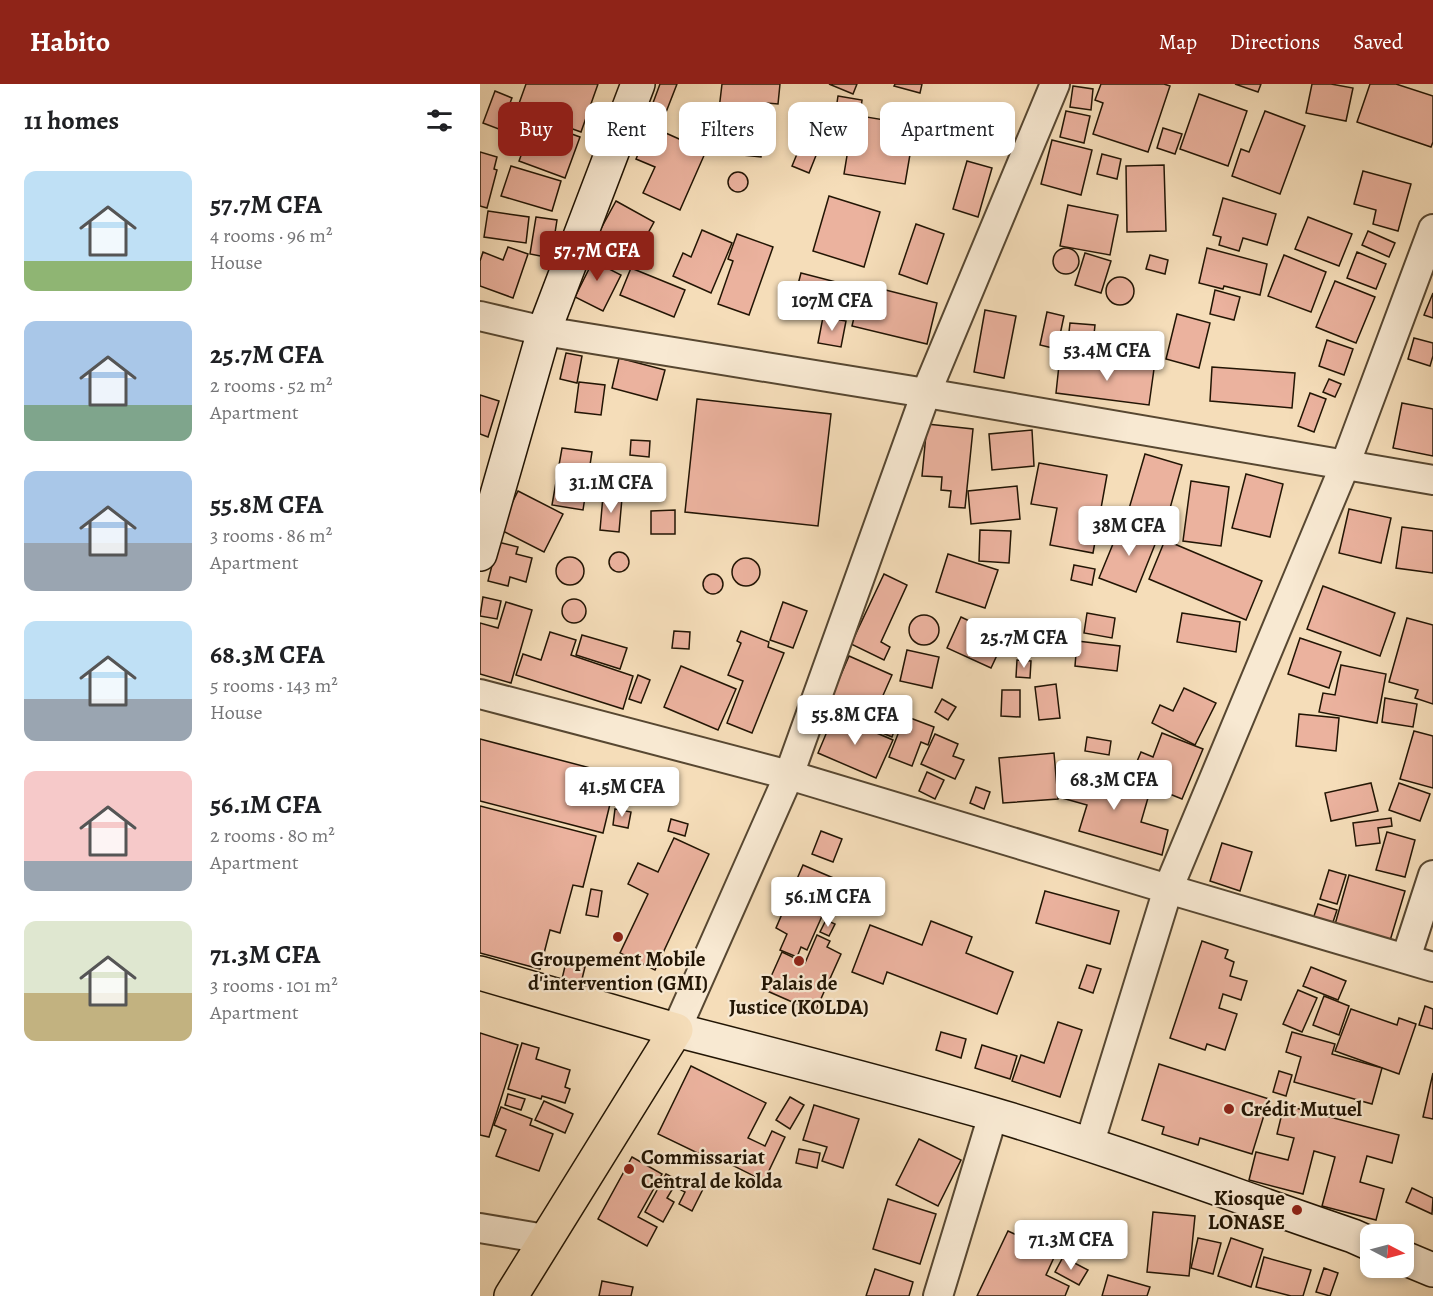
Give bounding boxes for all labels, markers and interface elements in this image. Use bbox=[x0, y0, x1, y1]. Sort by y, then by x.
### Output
text: Habito bbox=[30, 23, 110, 61]
text: Map bbox=[1159, 28, 1197, 56]
text: Directions bbox=[1230, 28, 1320, 56]
text: Saved bbox=[1353, 28, 1403, 56]
chip: Buy bbox=[498, 102, 573, 156]
chip: Rent bbox=[585, 102, 667, 156]
chip: Filters bbox=[679, 102, 776, 156]
chip: New bbox=[788, 102, 868, 156]
chip: Apartment bbox=[880, 102, 1015, 156]
text: 11 homes bbox=[24, 103, 119, 138]
icon: filters bbox=[423, 104, 456, 137]
text: 57.7M CFA bbox=[210, 187, 322, 222]
icon: home bbox=[72, 195, 144, 267]
text: 4 rooms · 96 m² bbox=[210, 222, 332, 249]
pin: 57.7M CFA bbox=[528, 231, 666, 282]
text: 57.7M CFA bbox=[554, 237, 640, 264]
text: House bbox=[210, 249, 262, 276]
pin: 107M CFA bbox=[770, 281, 894, 332]
text: 107M CFA bbox=[792, 287, 872, 314]
pin: 53.4M CFA bbox=[1038, 331, 1176, 382]
text: 25.7M CFA bbox=[210, 337, 323, 372]
text: 53.4M CFA bbox=[1063, 337, 1151, 364]
icon: home bbox=[72, 345, 144, 417]
text: 2 rooms · 52 m² bbox=[210, 372, 333, 399]
text: Apartment bbox=[210, 399, 299, 426]
pin: 31.1M CFA bbox=[542, 463, 680, 514]
text: 31.1M CFA bbox=[569, 469, 653, 496]
text: 55.8M CFA bbox=[210, 487, 323, 522]
icon: home bbox=[72, 495, 144, 567]
pin: 38M CFA bbox=[1074, 506, 1184, 557]
text: 38M CFA bbox=[1092, 512, 1166, 539]
text: 3 rooms · 86 m² bbox=[210, 522, 332, 549]
text: Apartment bbox=[210, 549, 299, 576]
pin: 25.7M CFA bbox=[955, 618, 1093, 669]
text: 25.7M CFA bbox=[980, 624, 1068, 651]
text: 68.3M CFA bbox=[210, 637, 324, 672]
icon: home bbox=[72, 645, 144, 717]
text: 5 rooms · 143 m² bbox=[210, 672, 338, 699]
pin: 55.8M CFA bbox=[786, 695, 924, 746]
text: House bbox=[210, 699, 262, 726]
text: 55.8M CFA bbox=[811, 701, 899, 728]
pin: 68.3M CFA bbox=[1045, 760, 1183, 811]
text: 68.3M CFA bbox=[1070, 766, 1158, 793]
pin: 41.5M CFA bbox=[553, 767, 691, 818]
text: 41.5M CFA bbox=[579, 773, 665, 800]
text: 56.1M CFA bbox=[210, 787, 321, 822]
icon: home bbox=[72, 795, 144, 867]
text: 2 rooms · 80 m² bbox=[210, 822, 335, 849]
text: Apartment bbox=[210, 849, 299, 876]
pin: 56.1M CFA bbox=[759, 877, 897, 928]
text: 56.1M CFA bbox=[785, 883, 871, 910]
marker: Groupement Mobile d'intervention (GMI) bbox=[611, 930, 625, 944]
text: 71.3M CFA bbox=[210, 937, 320, 972]
icon: home bbox=[72, 945, 144, 1017]
place label: Groupement Mobile d'intervention (GMI) bbox=[528, 945, 708, 997]
marker: Palais de Justice (KOLDA) bbox=[792, 954, 806, 968]
place label: Palais de Justice (KOLDA) bbox=[729, 969, 869, 1021]
text: 3 rooms · 101 m² bbox=[210, 972, 338, 999]
text: Apartment bbox=[210, 999, 299, 1026]
place label: Crédit Mutuel bbox=[1241, 1095, 1363, 1123]
marker: Crédit Mutuel bbox=[1222, 1102, 1236, 1116]
place label: Commissariat Central de kolda bbox=[641, 1143, 784, 1195]
marker: Commissariat Central de kolda bbox=[622, 1162, 636, 1176]
place label: Kiosque LONASE bbox=[1208, 1184, 1285, 1236]
marker: Kiosque LONASE bbox=[1290, 1203, 1304, 1217]
pin: 71.3M CFA bbox=[1002, 1220, 1140, 1271]
north arrow bbox=[1360, 1224, 1414, 1278]
map controls bbox=[1360, 1224, 1414, 1278]
text: 71.3M CFA bbox=[1029, 1226, 1113, 1253]

